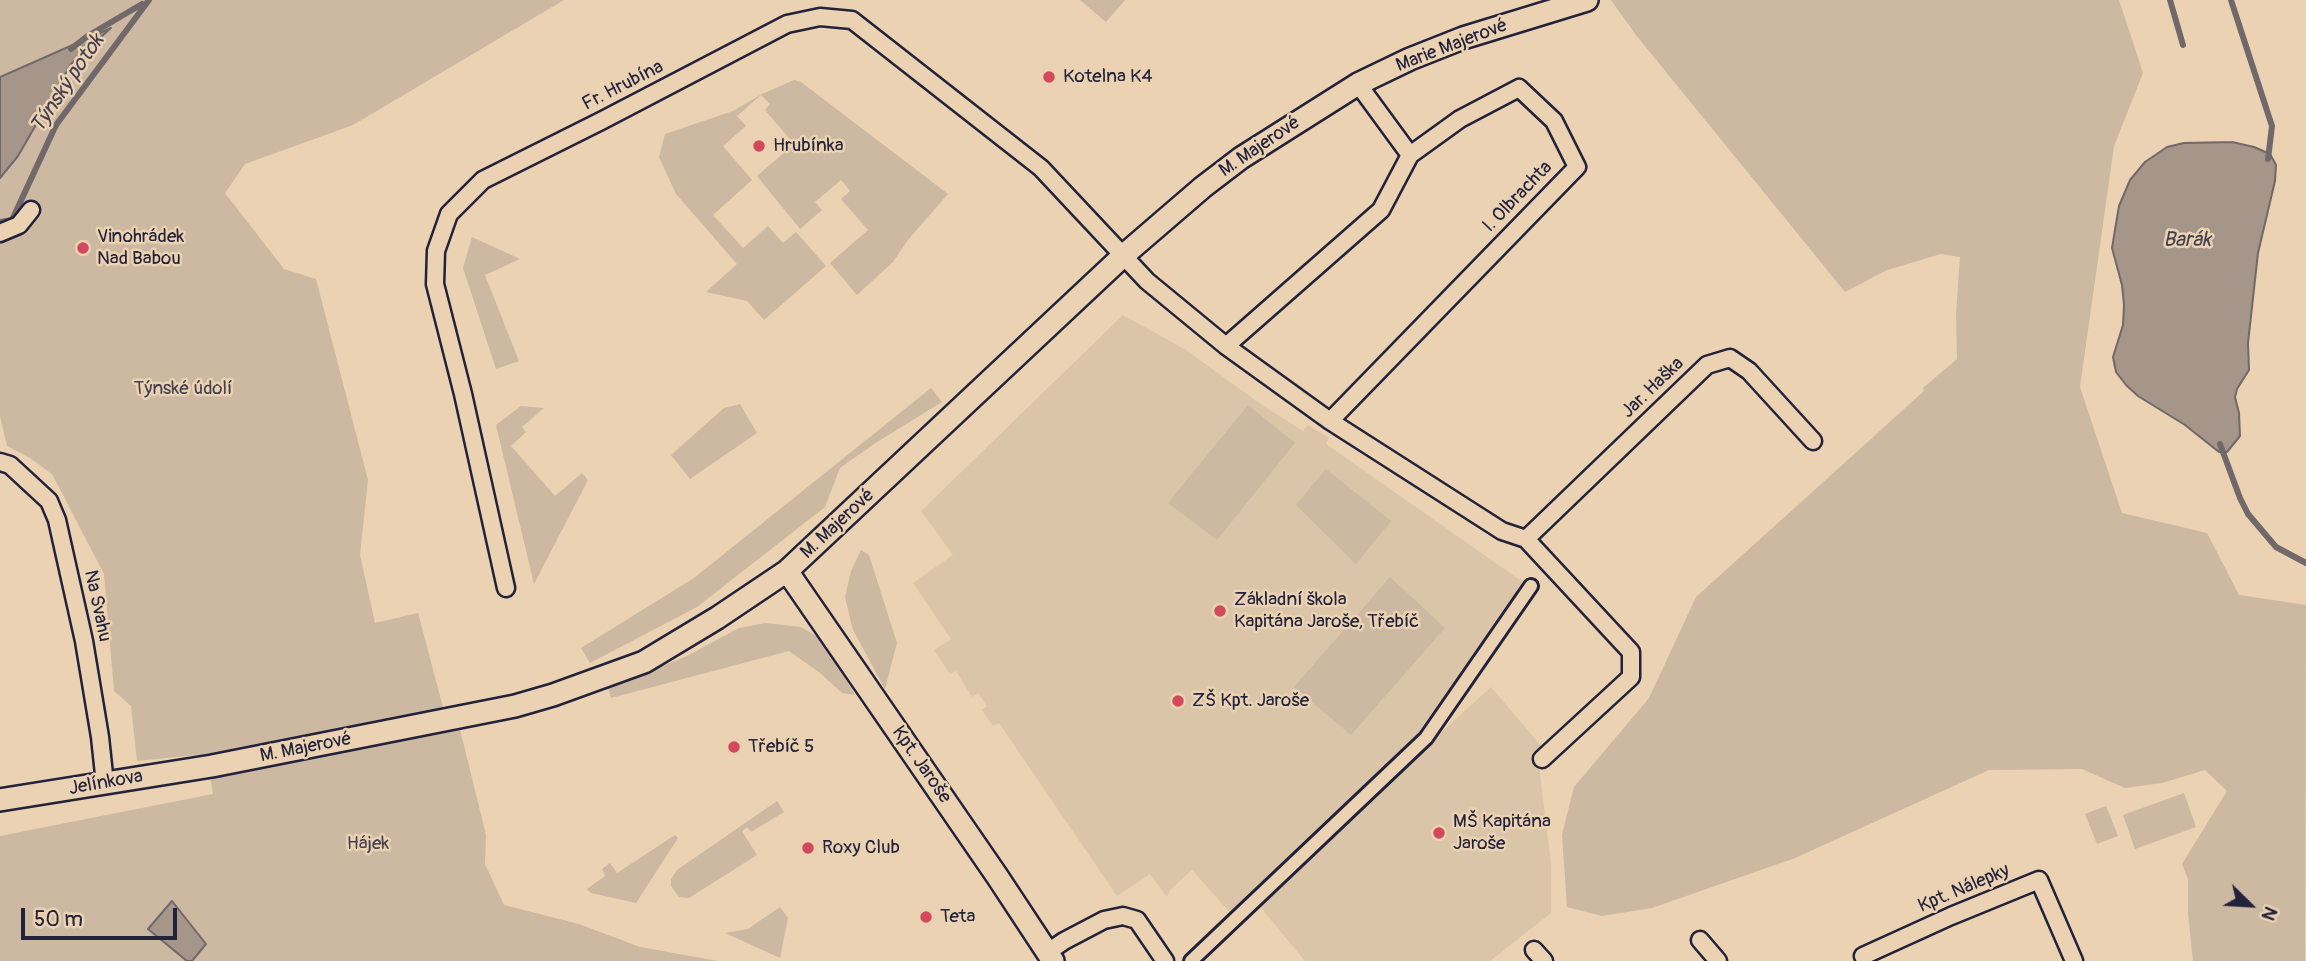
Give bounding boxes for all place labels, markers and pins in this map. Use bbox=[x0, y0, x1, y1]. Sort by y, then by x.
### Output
place label: Kotelna K4 bbox=[1063, 66, 1152, 88]
marker: Kotelna K4 bbox=[1041, 69, 1057, 85]
place label: Hrubínka bbox=[773, 135, 844, 157]
marker: Hrubínka bbox=[751, 138, 767, 154]
place label: Vinohrádek Nad Babou bbox=[97, 226, 184, 270]
marker: Vinohrádek Nad Babou bbox=[75, 240, 91, 256]
place label: Základní škola Kapitána Jaroše, Třebíč bbox=[1234, 589, 1419, 633]
marker: Základní škola Kapitána Jaroše, Třebíč bbox=[1212, 603, 1228, 619]
place label: ZŠ Kpt. Jaroše bbox=[1192, 690, 1309, 712]
marker: ZŠ Kpt. Jaroše bbox=[1170, 693, 1186, 709]
place label: Třebíč 5 bbox=[748, 736, 814, 758]
marker: Třebíč 5 bbox=[726, 739, 742, 755]
place label: MŠ Kapitána Jaroše bbox=[1453, 811, 1551, 855]
marker: MŠ Kapitána Jaroše bbox=[1431, 825, 1447, 841]
place label: Roxy Club bbox=[822, 837, 900, 859]
marker: Roxy Club bbox=[800, 840, 816, 856]
place label: Teta bbox=[940, 906, 975, 928]
marker: Teta bbox=[918, 909, 934, 925]

